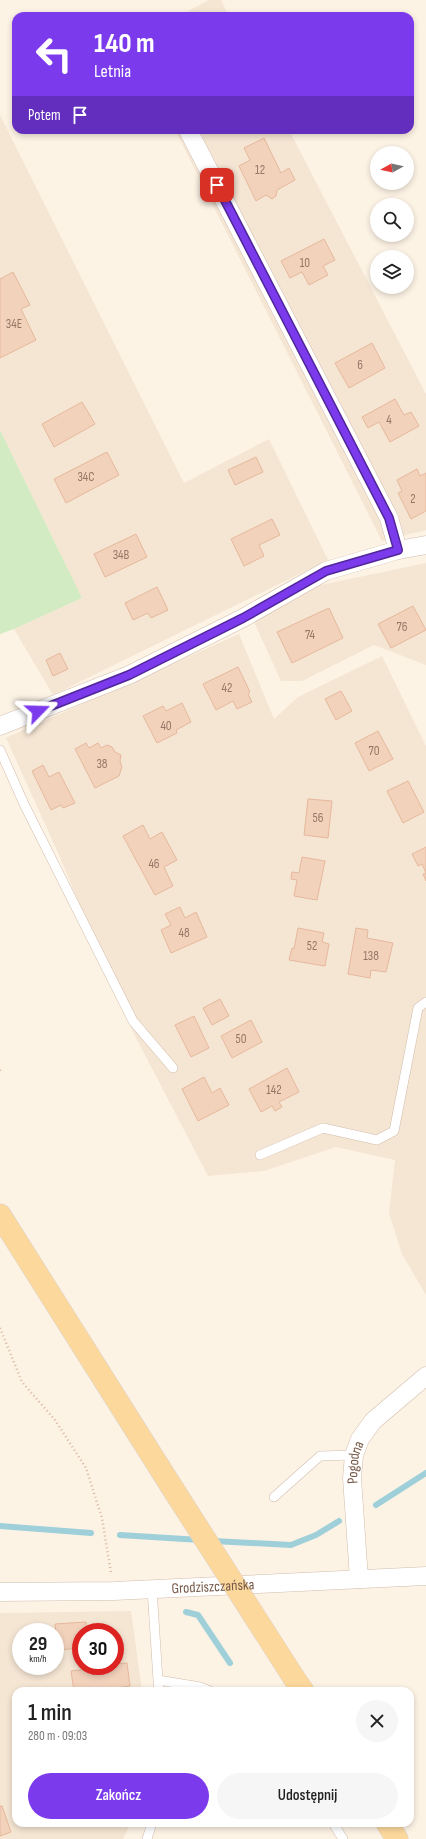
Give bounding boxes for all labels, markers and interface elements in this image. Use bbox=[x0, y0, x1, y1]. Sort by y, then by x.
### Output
text: 140 m bbox=[94, 27, 155, 60]
icon: left bbox=[28, 28, 80, 80]
text: Letnia bbox=[94, 61, 131, 82]
icon: arrive bbox=[69, 104, 91, 126]
text: Potem bbox=[28, 106, 61, 125]
north arrow bbox=[370, 146, 414, 190]
map controls bbox=[370, 146, 414, 294]
house number: 12 bbox=[255, 162, 265, 178]
pin bbox=[200, 168, 234, 202]
icon: arrive bbox=[206, 174, 228, 196]
button: search bbox=[370, 198, 414, 242]
button: layers bbox=[370, 250, 414, 294]
house number: 10 bbox=[300, 255, 310, 271]
house number: 34E bbox=[6, 316, 22, 332]
house number: 6 bbox=[357, 357, 363, 373]
house number: 4 bbox=[386, 412, 392, 428]
house number: 34C bbox=[77, 469, 95, 485]
house number: 2 bbox=[410, 491, 416, 507]
house number: 34B bbox=[113, 547, 130, 563]
house number: 76 bbox=[397, 619, 408, 635]
house number: 74 bbox=[305, 627, 316, 643]
house number: 42 bbox=[222, 680, 232, 696]
position arrow bbox=[17, 690, 59, 732]
house number: 40 bbox=[160, 718, 172, 734]
house number: 70 bbox=[369, 743, 380, 759]
house number: 38 bbox=[96, 756, 108, 772]
house number: 56 bbox=[313, 810, 324, 826]
house number: 46 bbox=[148, 856, 160, 872]
house number: 48 bbox=[178, 925, 190, 941]
house number: 52 bbox=[307, 938, 317, 954]
house number: 138 bbox=[363, 948, 379, 964]
house number: 50 bbox=[235, 1031, 247, 1047]
house number: 142 bbox=[266, 1082, 282, 1098]
street label: Pogodna bbox=[342, 1438, 368, 1484]
street label: Grodziszczańska bbox=[171, 1575, 255, 1598]
speed limit sign: 30 bbox=[72, 1623, 124, 1675]
text: 29 bbox=[29, 1632, 47, 1656]
text: km/h bbox=[29, 1653, 47, 1665]
text: 1 min bbox=[28, 1698, 72, 1727]
button: close bbox=[356, 1700, 398, 1742]
text: 280 m · 09:03 bbox=[28, 1728, 87, 1744]
button: Zakończ bbox=[28, 1773, 209, 1819]
button: Udostępnij bbox=[217, 1773, 398, 1819]

